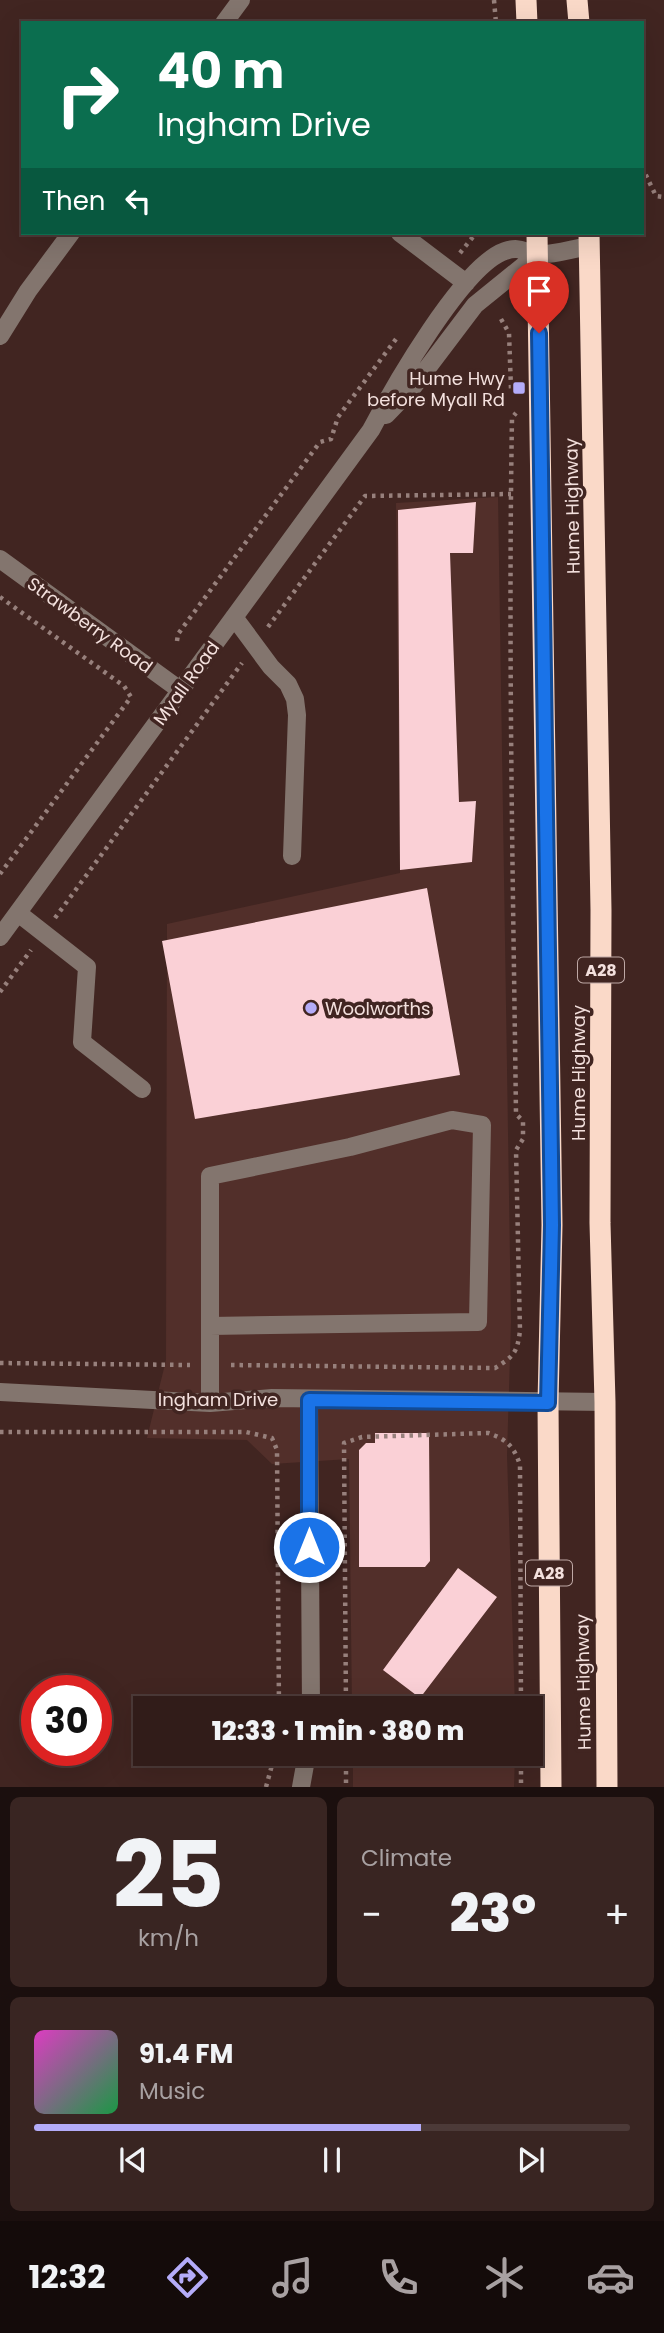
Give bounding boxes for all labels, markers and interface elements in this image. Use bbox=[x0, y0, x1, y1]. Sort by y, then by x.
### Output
text: 40 m bbox=[157, 37, 284, 105]
icon: right bbox=[42, 49, 133, 140]
text: Ingham Drive bbox=[157, 102, 371, 147]
icon: left bbox=[119, 182, 157, 220]
text: Then bbox=[42, 183, 105, 219]
pin bbox=[509, 261, 569, 333]
icon: arrive bbox=[520, 272, 558, 310]
place label: Hume Hwy before Myall Rd bbox=[367, 366, 505, 412]
marker: Hume Hwy before Myall Rd bbox=[511, 380, 527, 396]
street label: Hume Highway bbox=[558, 438, 586, 574]
street label: Strawberry Road bbox=[22, 571, 158, 679]
street label: Myall Road bbox=[147, 636, 225, 730]
road number: A28 bbox=[578, 958, 624, 982]
place label: Woolworths bbox=[325, 996, 431, 1021]
marker: Woolworths bbox=[303, 1000, 319, 1016]
street label: Hume Highway bbox=[566, 1005, 591, 1141]
street label: Ingham Drive bbox=[158, 1387, 278, 1412]
position arrow bbox=[272, 1510, 346, 1584]
road number: A28 bbox=[526, 1560, 572, 1586]
street label: Hume Highway bbox=[569, 1614, 597, 1750]
speed limit sign: 30 bbox=[21, 1675, 112, 1766]
text: 12:33 · 1 min · 380 m bbox=[212, 1713, 464, 1749]
text: 25 bbox=[113, 1811, 224, 1939]
text: Climate bbox=[361, 1842, 452, 1874]
text: 23° bbox=[450, 1877, 536, 1950]
text: − bbox=[361, 1888, 382, 1941]
text: + bbox=[604, 1888, 630, 1941]
text: km/h bbox=[138, 1922, 199, 1954]
text: 91.4 FM bbox=[139, 2036, 233, 2072]
text: Music bbox=[139, 2075, 205, 2107]
icon: previous bbox=[114, 2141, 152, 2179]
icon: pause bbox=[313, 2141, 351, 2179]
icon: next bbox=[512, 2141, 550, 2179]
icon: directions bbox=[163, 2253, 212, 2302]
icon: music bbox=[268, 2253, 317, 2302]
icon: phone bbox=[374, 2253, 423, 2302]
icon: climate bbox=[480, 2253, 529, 2302]
icon: car bbox=[586, 2253, 635, 2302]
text: 12:32 bbox=[28, 2254, 106, 2299]

